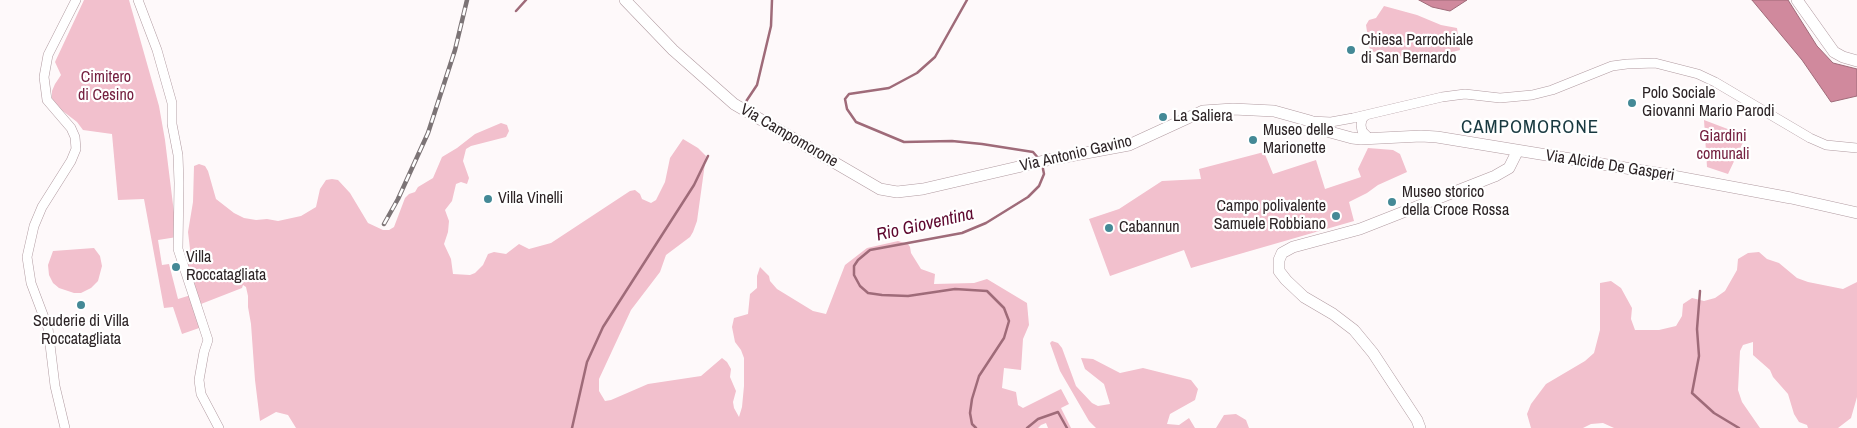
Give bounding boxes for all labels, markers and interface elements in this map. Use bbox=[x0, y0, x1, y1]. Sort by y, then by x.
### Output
place label: Chiesa Parrochiale di San Bernardo bbox=[1361, 31, 1473, 69]
marker: Chiesa Parrochiale di San Bernardo bbox=[1345, 44, 1357, 56]
park label: Cimitero di Cesino bbox=[78, 68, 134, 106]
place label: Polo Sociale Giovanni Mario Parodi bbox=[1642, 84, 1775, 122]
marker: Polo Sociale Giovanni Mario Parodi bbox=[1626, 97, 1638, 109]
street label: Via Campomorone bbox=[737, 100, 841, 172]
place label: La Saliera bbox=[1173, 107, 1233, 127]
marker: La Saliera bbox=[1157, 111, 1169, 123]
district label: CAMPOMORONE bbox=[1460, 117, 1600, 139]
place label: Museo delle Marionette bbox=[1263, 121, 1334, 159]
park label: Giardini comunali bbox=[1696, 127, 1750, 165]
street label: Via Antonio Gavino bbox=[1018, 132, 1134, 176]
marker: Museo delle Marionette bbox=[1247, 134, 1259, 146]
street label: Via Alcide De Gasperi bbox=[1544, 146, 1676, 186]
place label: Museo storico della Croce Rossa bbox=[1402, 183, 1509, 221]
place label: Villa Vinelli bbox=[498, 189, 563, 209]
marker: Villa Vinelli bbox=[482, 193, 494, 205]
marker: Museo storico della Croce Rossa bbox=[1386, 196, 1398, 208]
place label: Campo polivalente Samuele Robbiano bbox=[1214, 197, 1326, 235]
water label: Rio Gioventina bbox=[874, 203, 976, 247]
marker: Campo polivalente Samuele Robbiano bbox=[1330, 210, 1342, 222]
place label: Cabannun bbox=[1119, 218, 1180, 238]
marker: Cabannun bbox=[1103, 222, 1115, 234]
place label: Villa Roccatagliata bbox=[186, 248, 266, 286]
marker: Villa Roccatagliata bbox=[170, 261, 182, 273]
marker: Scuderie di Villa Roccatagliata bbox=[75, 299, 87, 311]
place label: Scuderie di Villa Roccatagliata bbox=[33, 312, 129, 350]

